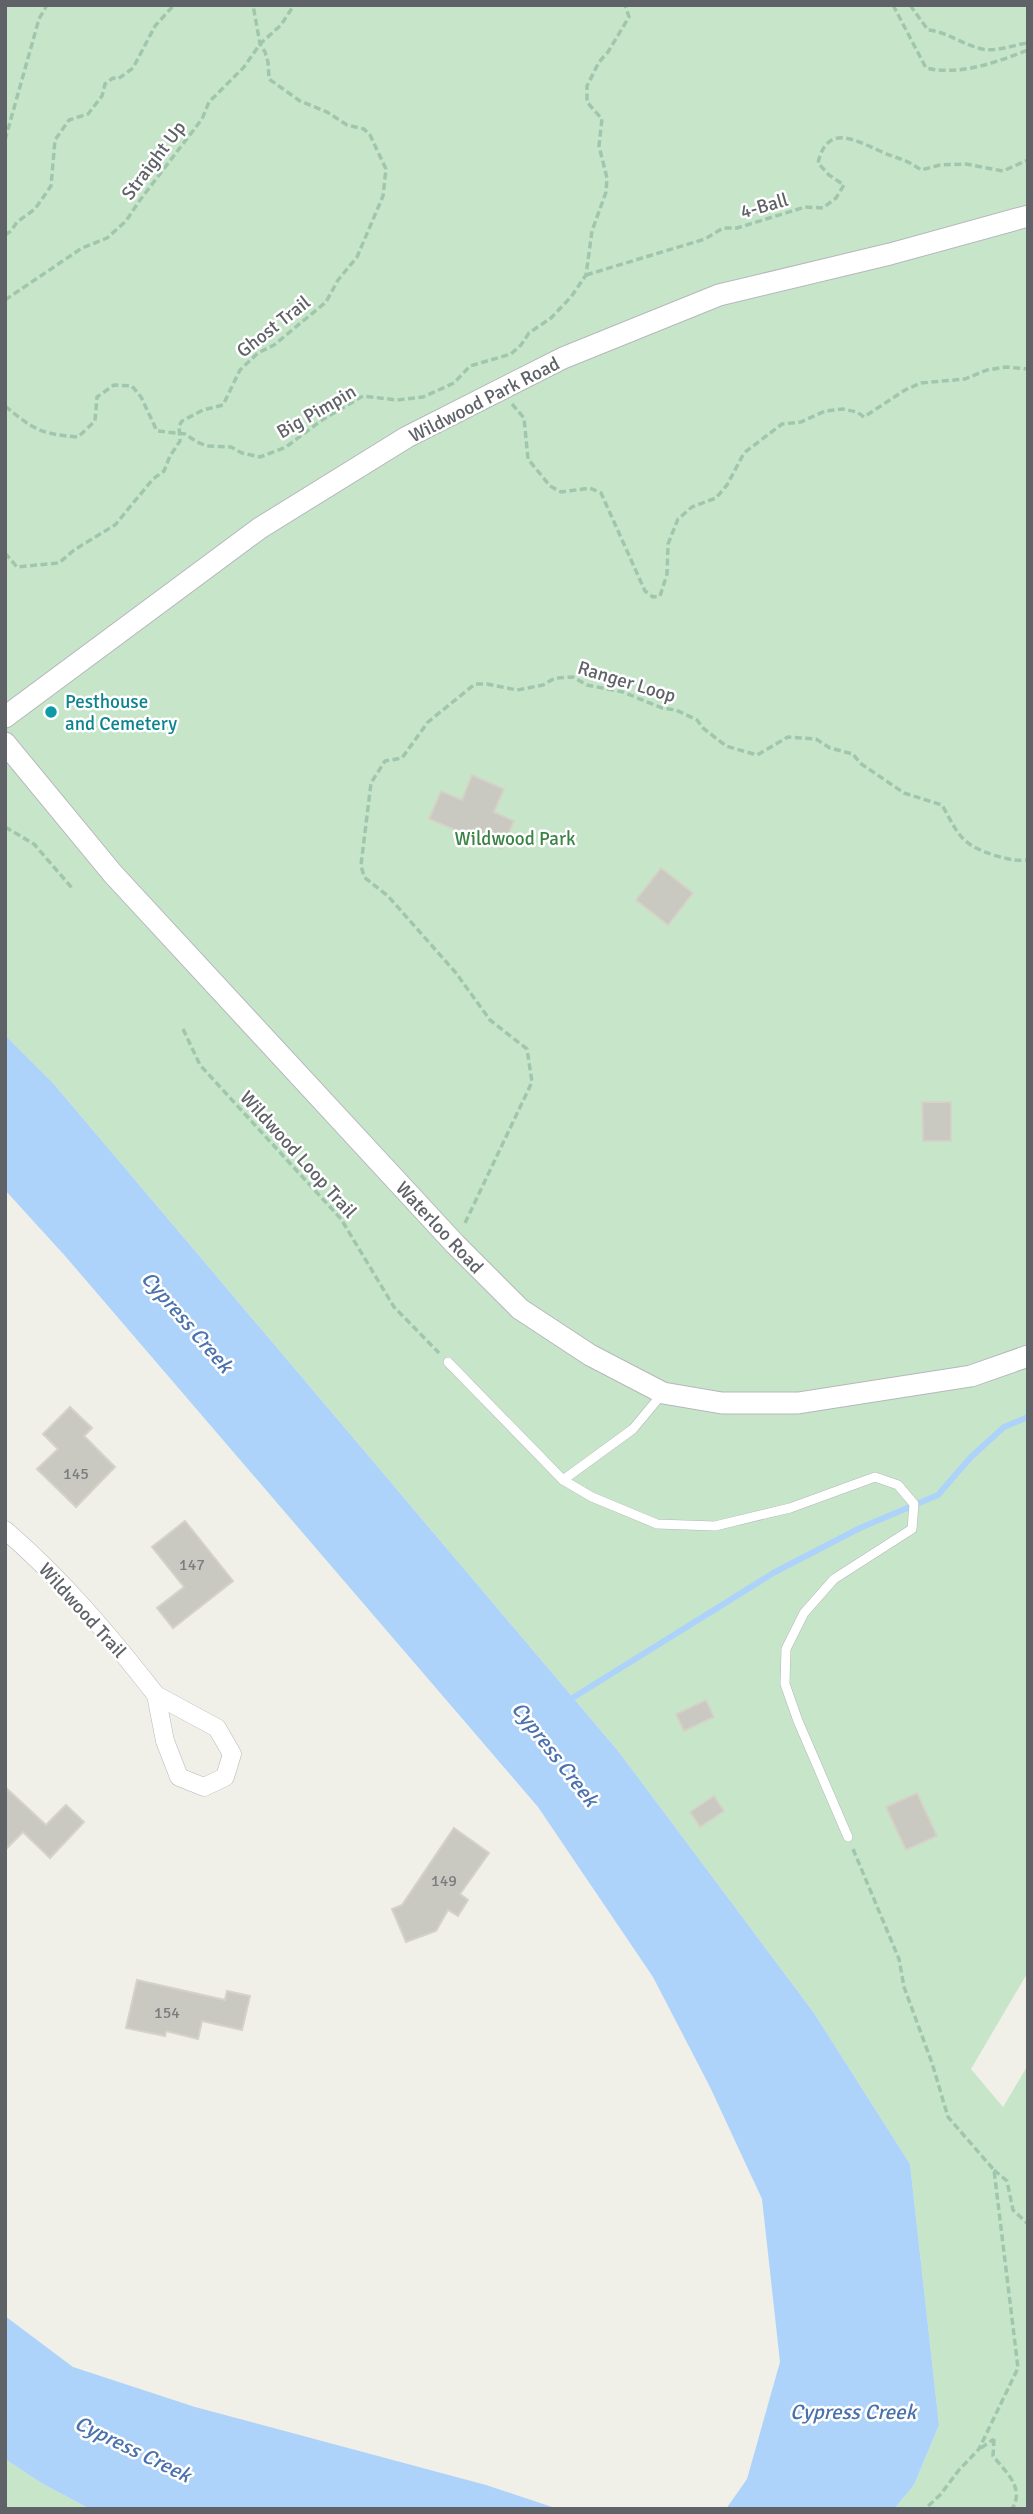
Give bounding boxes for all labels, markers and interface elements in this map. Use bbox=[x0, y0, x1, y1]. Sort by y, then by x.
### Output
street label: Straight Up bbox=[116, 116, 191, 205]
street label: 4-Ball bbox=[737, 188, 791, 224]
street label: Ghost Trail bbox=[232, 290, 315, 363]
street label: Wildwood Park Road bbox=[405, 352, 564, 448]
street label: Big Pimpin bbox=[273, 380, 360, 444]
street label: Ranger Loop bbox=[575, 656, 679, 708]
place label: Pesthouse and Cemetery bbox=[65, 690, 177, 736]
marker: Pesthouse and Cemetery bbox=[43, 704, 59, 720]
park label: Wildwood Park bbox=[455, 827, 576, 851]
street label: Wildwood Loop Trail bbox=[235, 1086, 362, 1223]
street label: Waterloo Road bbox=[390, 1176, 488, 1279]
water label: Cypress Creek bbox=[136, 1266, 240, 1380]
house number: 145 bbox=[63, 1464, 89, 1484]
house number: 147 bbox=[179, 1555, 205, 1575]
street label: Wildwood Trail bbox=[33, 1558, 131, 1663]
water label: Cypress Creek bbox=[506, 1696, 606, 1814]
house number: 149 bbox=[431, 1871, 457, 1891]
house number: 154 bbox=[154, 2003, 180, 2023]
water label: Cypress Creek bbox=[790, 2399, 918, 2425]
water label: Cypress Creek bbox=[71, 2410, 198, 2489]

